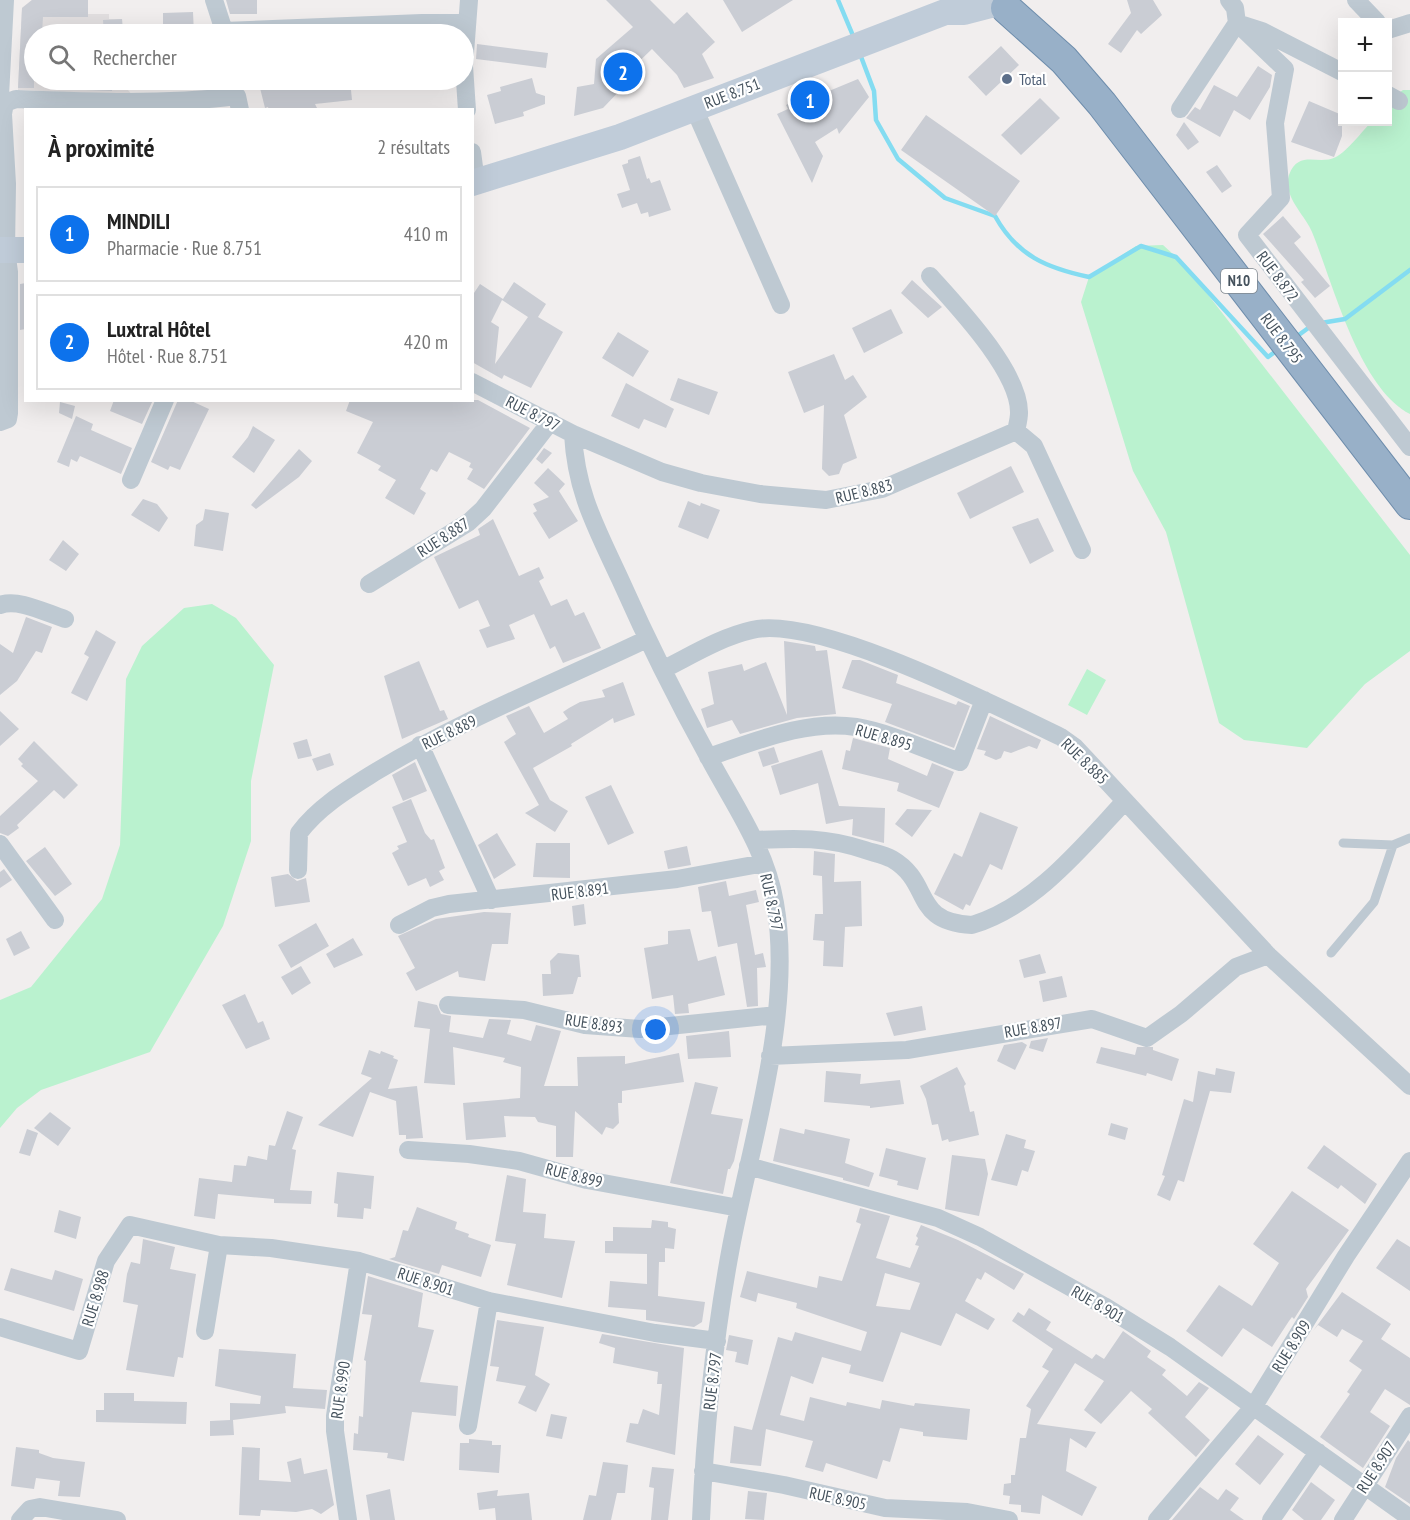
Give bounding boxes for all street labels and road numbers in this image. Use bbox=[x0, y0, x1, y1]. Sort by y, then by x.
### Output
street label: RUE 8.751 bbox=[701, 73, 763, 113]
street label: RUE 8.872 bbox=[1253, 247, 1303, 305]
road number: N10 bbox=[1221, 269, 1257, 293]
street label: RUE 8.795 bbox=[1257, 309, 1307, 367]
street label: RUE 8.797 bbox=[503, 391, 563, 435]
street label: RUE 8.883 bbox=[833, 474, 895, 508]
street label: RUE 8.887 bbox=[413, 513, 473, 561]
street label: RUE 8.889 bbox=[419, 710, 479, 754]
street label: RUE 8.895 bbox=[853, 719, 915, 755]
street label: RUE 8.885 bbox=[1057, 734, 1113, 788]
street label: RUE 8.797 bbox=[756, 872, 788, 932]
street label: RUE 8.891 bbox=[550, 878, 610, 904]
street label: RUE 8.893 bbox=[564, 1009, 624, 1037]
street label: RUE 8.897 bbox=[1003, 1012, 1063, 1042]
street label: RUE 8.899 bbox=[543, 1158, 605, 1192]
street label: RUE 8.901 bbox=[395, 1263, 457, 1299]
street label: RUE 8.988 bbox=[77, 1267, 113, 1329]
street label: RUE 8.901 bbox=[1068, 1281, 1128, 1327]
street label: RUE 8.909 bbox=[1267, 1316, 1315, 1376]
street label: RUE 8.797 bbox=[699, 1351, 725, 1411]
street label: RUE 8.990 bbox=[326, 1360, 354, 1420]
street label: RUE 8.907 bbox=[1352, 1437, 1400, 1497]
street label: RUE 8.905 bbox=[808, 1482, 868, 1514]

